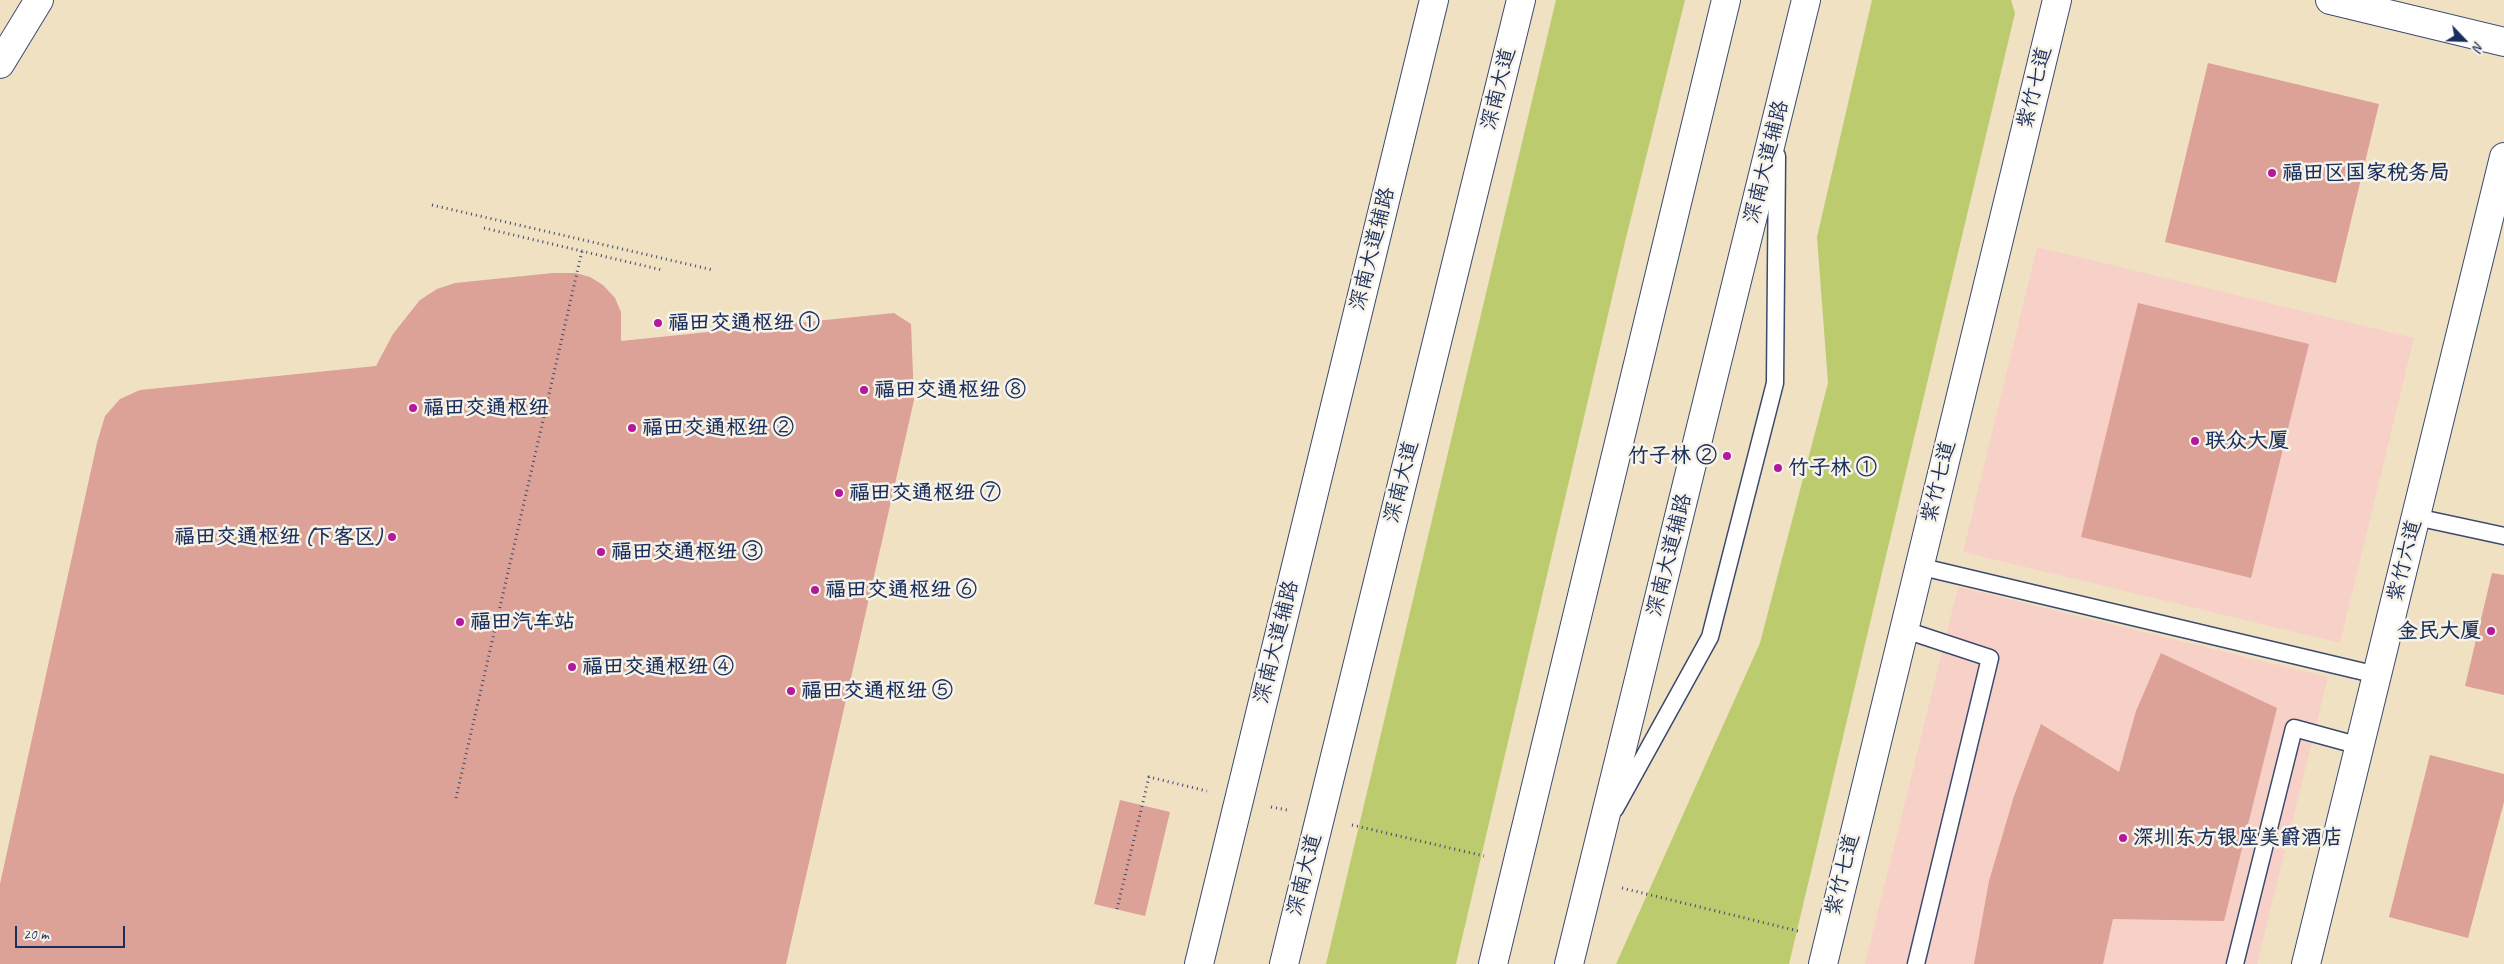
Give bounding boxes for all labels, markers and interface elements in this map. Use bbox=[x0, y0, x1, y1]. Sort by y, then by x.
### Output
north arrow bbox=[2439, 15, 2489, 65]
text: N bbox=[2469, 39, 2488, 54]
street label: 紫竹七道 bbox=[2013, 44, 2057, 132]
street label: 深南大道 bbox=[1477, 45, 1521, 133]
street label: 深南大道辅路 bbox=[1740, 98, 1794, 226]
place label: 福田区国家税务局 bbox=[2282, 160, 2450, 186]
marker: 福田区国家税务局 bbox=[2266, 167, 2278, 179]
street label: 深南大道辅路 bbox=[1346, 185, 1400, 313]
place label: 福田交通枢纽 ① bbox=[668, 310, 820, 336]
marker: 福田交通枢纽 ① bbox=[652, 317, 664, 329]
place label: 福田交通枢纽 ⑧ bbox=[874, 377, 1026, 403]
marker: 福田交通枢纽 ⑧ bbox=[858, 384, 870, 396]
place label: 福田交通枢纽 bbox=[423, 395, 549, 421]
marker: 福田交通枢纽 bbox=[407, 402, 419, 414]
place label: 福田交通枢纽 ② bbox=[642, 415, 794, 441]
marker: 福田交通枢纽 ② bbox=[626, 422, 638, 434]
place label: 联众大厦 bbox=[2205, 428, 2289, 454]
marker: 联众大厦 bbox=[2189, 435, 2201, 447]
street label: 深南大道 bbox=[1380, 438, 1424, 526]
street label: 紫竹七道 bbox=[1917, 438, 1961, 526]
place label: 竹子林 ② bbox=[1628, 443, 1717, 469]
marker: 竹子林 ② bbox=[1721, 450, 1733, 462]
place label: 竹子林 ① bbox=[1788, 455, 1877, 481]
marker: 竹子林 ① bbox=[1772, 462, 1784, 474]
place label: 福田交通枢纽 ⑦ bbox=[849, 480, 1001, 506]
marker: 福田交通枢纽 ⑦ bbox=[833, 487, 845, 499]
street label: 深南大道辅路 bbox=[1643, 491, 1697, 619]
street label: 紫竹六道 bbox=[2383, 517, 2427, 605]
place label: 福田交通枢纽 (下客区) bbox=[174, 524, 382, 550]
marker: 福田交通枢纽 (下客区) bbox=[386, 531, 398, 543]
place label: 福田交通枢纽 ③ bbox=[611, 539, 763, 565]
marker: 福田交通枢纽 ③ bbox=[595, 546, 607, 558]
place label: 福田交通枢纽 ⑥ bbox=[825, 577, 977, 603]
street label: 深南大道辅路 bbox=[1250, 578, 1304, 706]
marker: 福田交通枢纽 ⑥ bbox=[809, 584, 821, 596]
place label: 福田汽车站 bbox=[470, 609, 575, 635]
marker: 福田汽车站 bbox=[454, 616, 466, 628]
place label: 金民大厦 bbox=[2397, 618, 2481, 644]
marker: 金民大厦 bbox=[2485, 625, 2497, 637]
place label: 福田交通枢纽 ④ bbox=[582, 654, 734, 680]
marker: 福田交通枢纽 ④ bbox=[566, 661, 578, 673]
place label: 福田交通枢纽 ⑤ bbox=[801, 678, 953, 704]
marker: 福田交通枢纽 ⑤ bbox=[785, 685, 797, 697]
place label: 深圳东方银座美爵酒店 bbox=[2133, 825, 2343, 851]
street label: 深南大道 bbox=[1283, 831, 1327, 919]
street label: 紫竹七道 bbox=[1821, 831, 1865, 919]
marker: 深圳东方银座美爵酒店 bbox=[2117, 832, 2129, 844]
scale bar bbox=[18, 916, 128, 948]
text: 20 m bbox=[23, 925, 49, 944]

